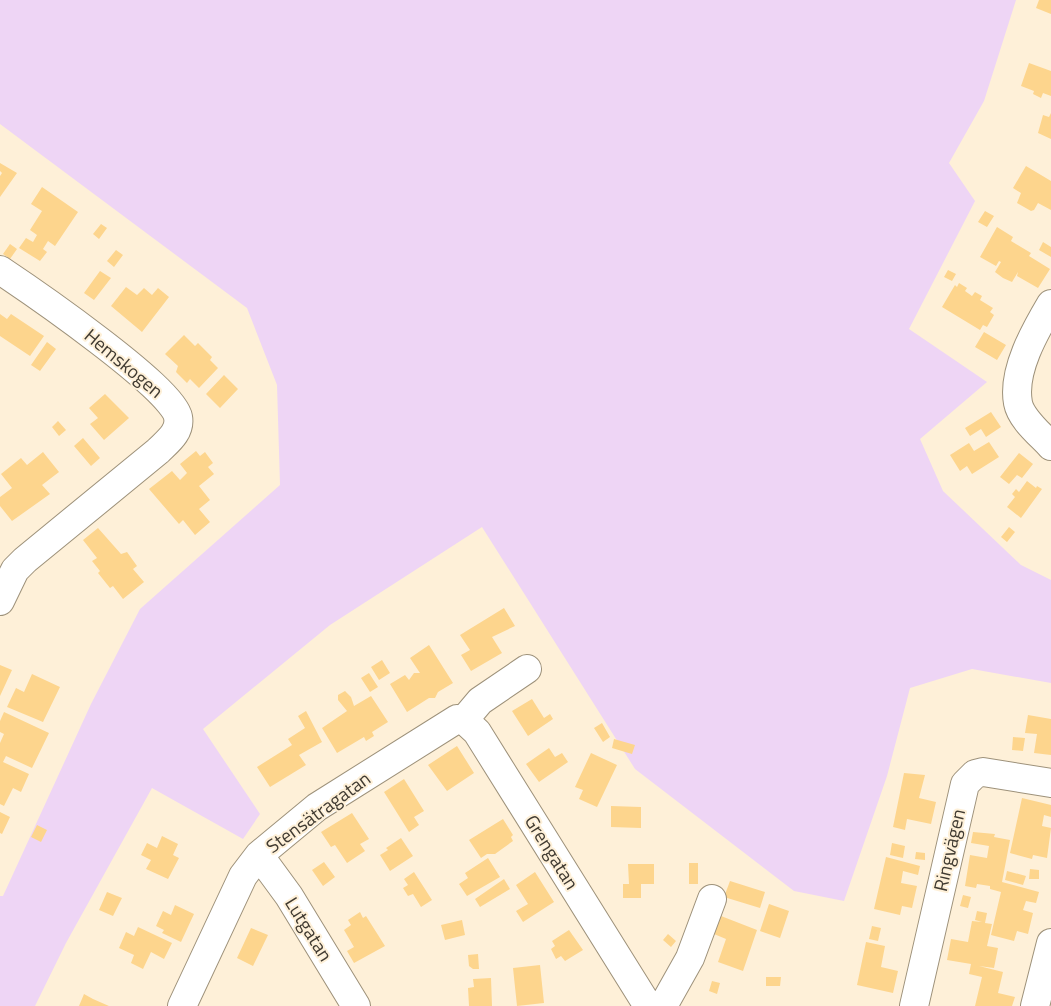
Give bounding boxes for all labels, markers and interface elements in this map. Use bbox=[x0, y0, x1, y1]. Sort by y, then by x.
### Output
street label: Hemskogen bbox=[78, 321, 170, 404]
street label: Stensätragatan bbox=[259, 764, 376, 860]
street label: Ringvägen bbox=[925, 806, 972, 894]
street label: Grengatan bbox=[518, 809, 587, 895]
street label: Lutgatan bbox=[278, 891, 341, 967]

